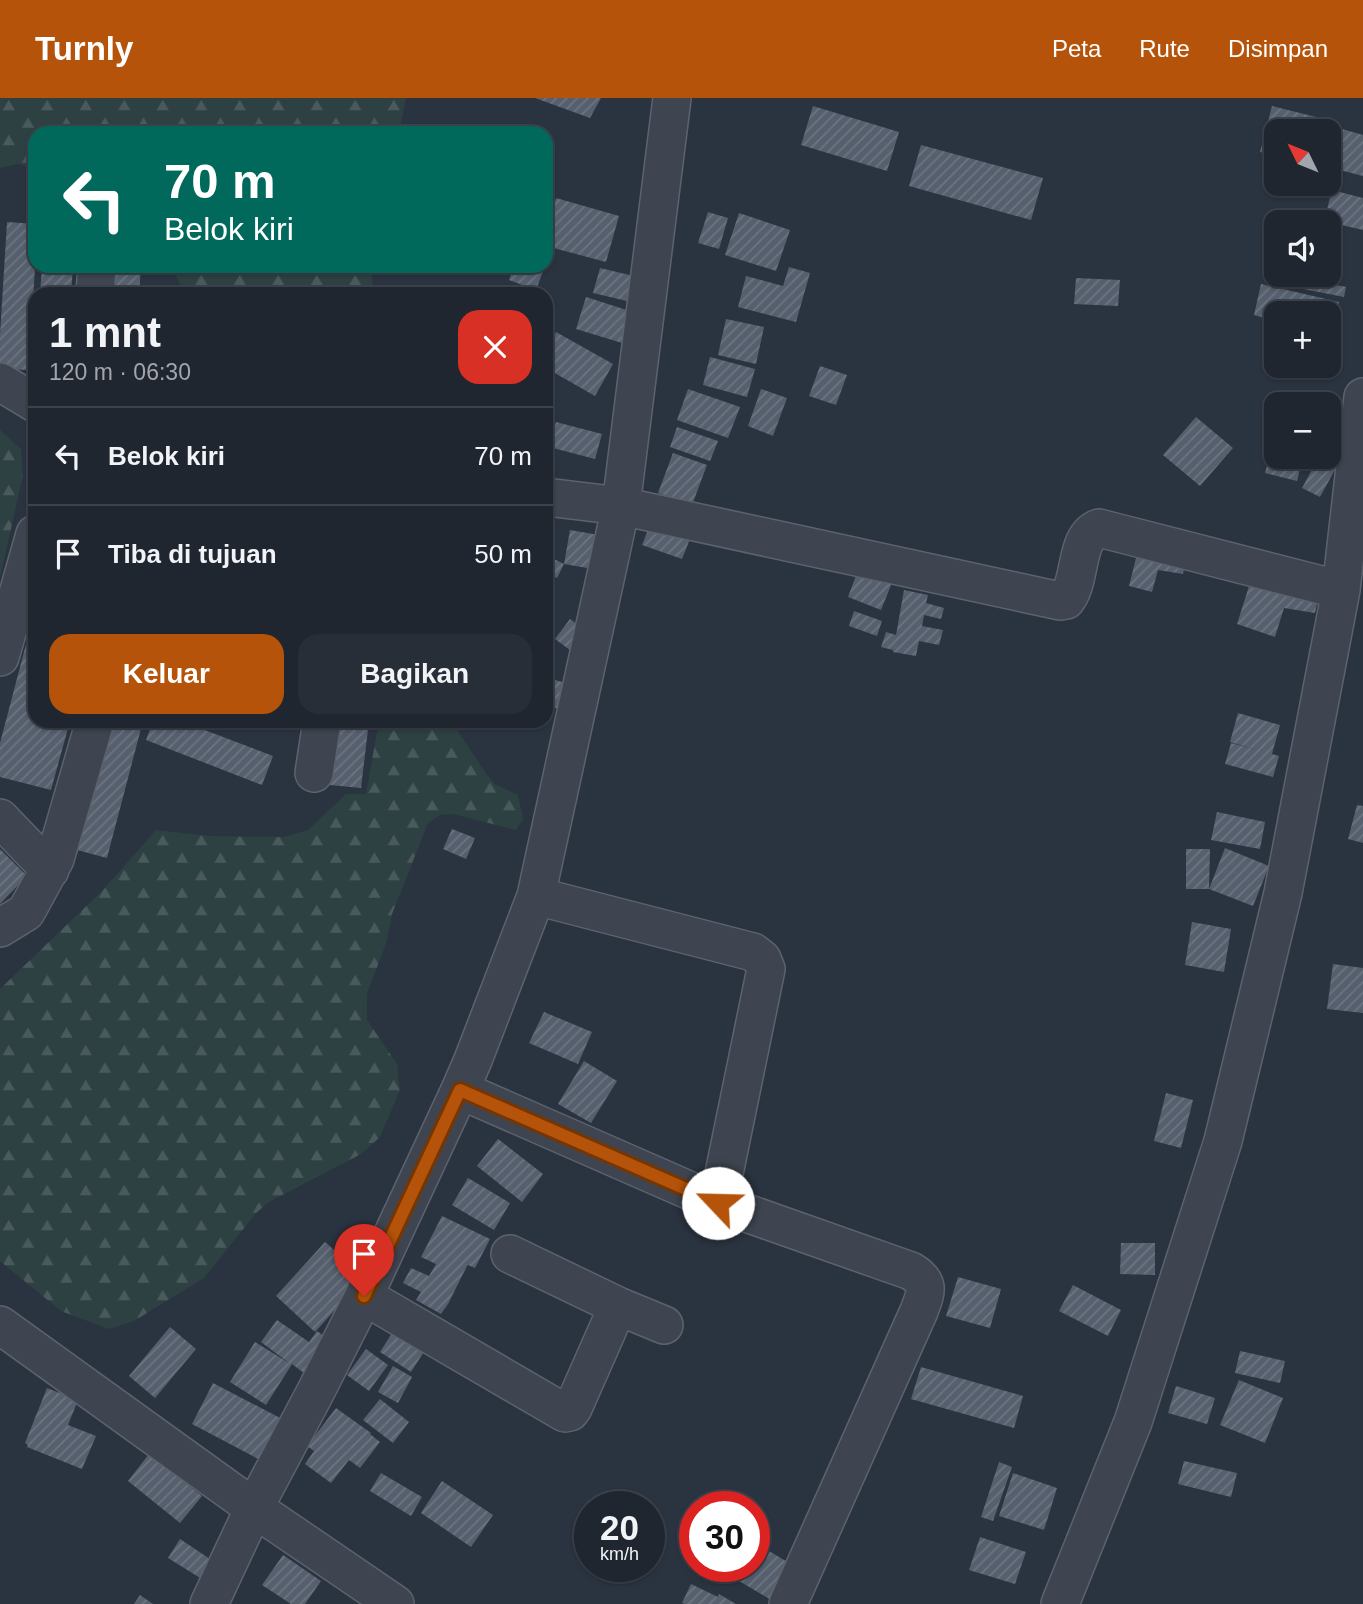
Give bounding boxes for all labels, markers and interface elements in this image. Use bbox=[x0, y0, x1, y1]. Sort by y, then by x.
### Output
text: Turnly bbox=[35, 30, 133, 67]
text: Peta bbox=[1052, 35, 1101, 62]
text: Rute bbox=[1139, 35, 1190, 62]
text: Disimpan bbox=[1228, 35, 1328, 62]
north arrow bbox=[1264, 119, 1340, 196]
map controls bbox=[1264, 119, 1341, 469]
icon: left bbox=[49, 154, 140, 245]
text: 70 m bbox=[164, 154, 276, 208]
button: sound bbox=[1264, 210, 1341, 287]
text: Belok kiri bbox=[164, 211, 294, 247]
button: + bbox=[1264, 301, 1341, 378]
text: 1 mnt bbox=[49, 309, 161, 356]
button: close bbox=[458, 310, 532, 384]
text: 120 m · 06:30 bbox=[49, 359, 191, 385]
button: − bbox=[1264, 392, 1341, 469]
icon: left bbox=[49, 437, 87, 475]
text: Belok kiri bbox=[108, 441, 225, 471]
text: 70 m bbox=[474, 441, 532, 471]
icon: arrive bbox=[49, 535, 87, 573]
text: Tiba di tujuan bbox=[108, 539, 277, 569]
text: 50 m bbox=[474, 539, 532, 569]
button: Keluar bbox=[49, 634, 284, 714]
button: Bagikan bbox=[298, 634, 532, 714]
position arrow bbox=[681, 1166, 755, 1240]
pin bbox=[334, 1224, 394, 1296]
icon: arrive bbox=[345, 1235, 383, 1273]
speed limit sign: 30 bbox=[679, 1491, 770, 1582]
text: 20 bbox=[600, 1508, 639, 1547]
text: km/h bbox=[600, 1544, 639, 1564]

